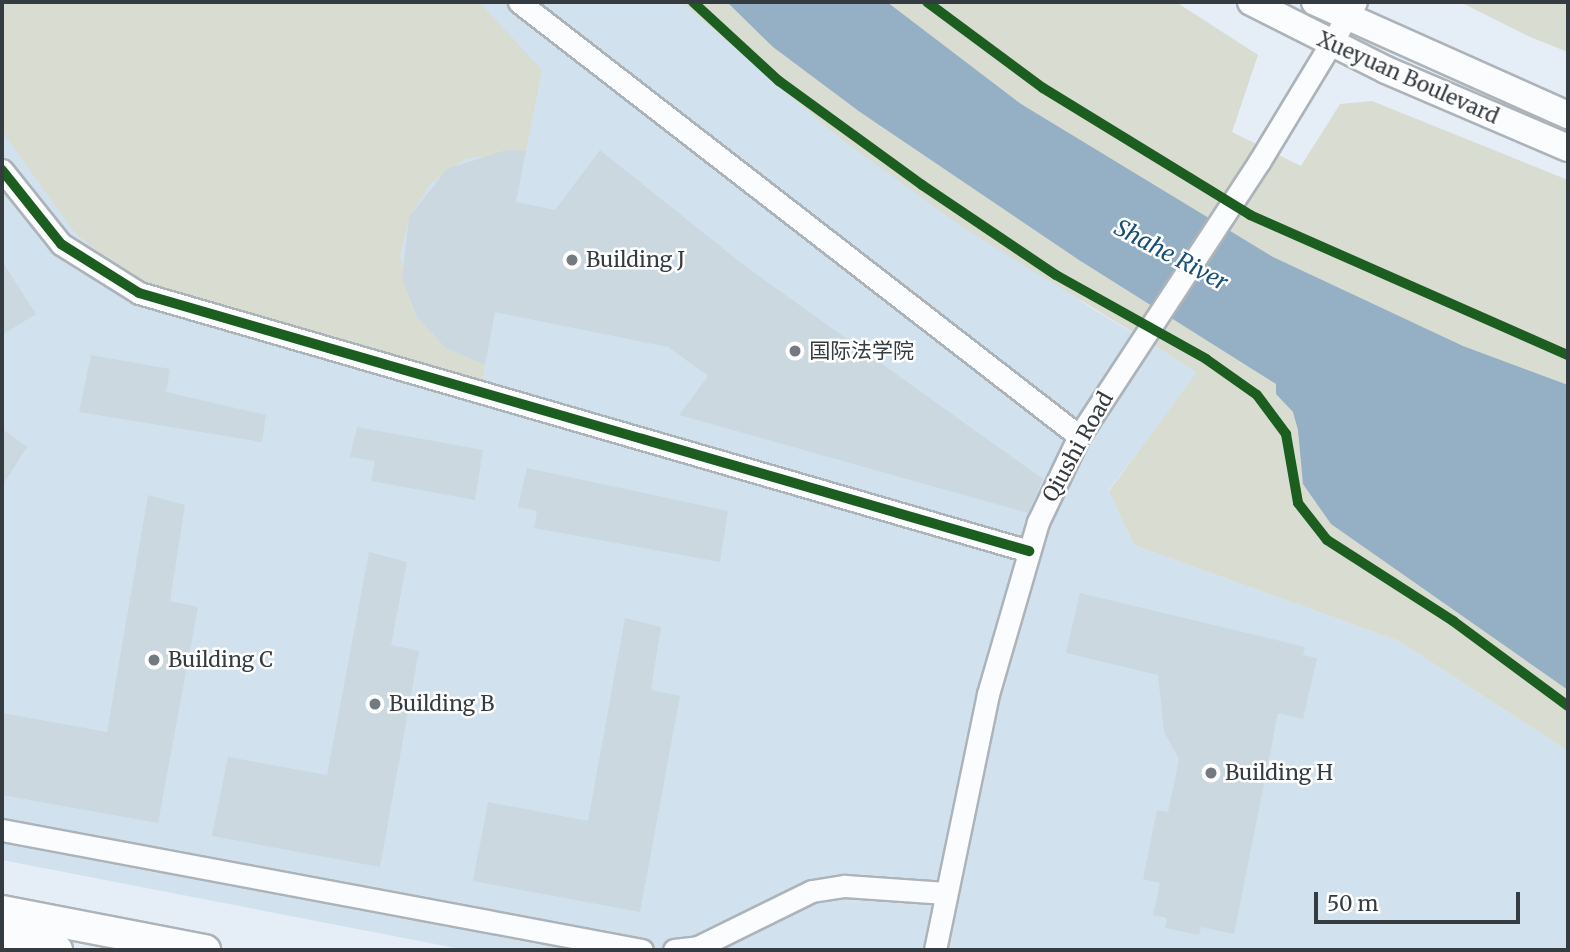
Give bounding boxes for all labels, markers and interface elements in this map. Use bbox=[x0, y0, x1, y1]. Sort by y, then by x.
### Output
street label: Xueyuan Boulevard bbox=[1313, 27, 1503, 129]
water label: Shahe River bbox=[1110, 214, 1232, 296]
place label: Building J bbox=[586, 247, 685, 273]
marker: Building J bbox=[564, 252, 580, 268]
place label: 国际法学院 bbox=[809, 338, 914, 364]
marker: 国际法学院 bbox=[787, 343, 803, 359]
street label: Qiushi Road bbox=[1038, 388, 1118, 506]
place label: Building C bbox=[168, 647, 273, 673]
marker: Building C bbox=[146, 652, 162, 668]
place label: Building B bbox=[389, 691, 494, 717]
marker: Building B bbox=[367, 696, 383, 712]
place label: Building H bbox=[1225, 760, 1333, 786]
marker: Building H bbox=[1203, 765, 1219, 781]
scale bar bbox=[1318, 878, 1524, 922]
text: 50 m bbox=[1327, 890, 1378, 917]

